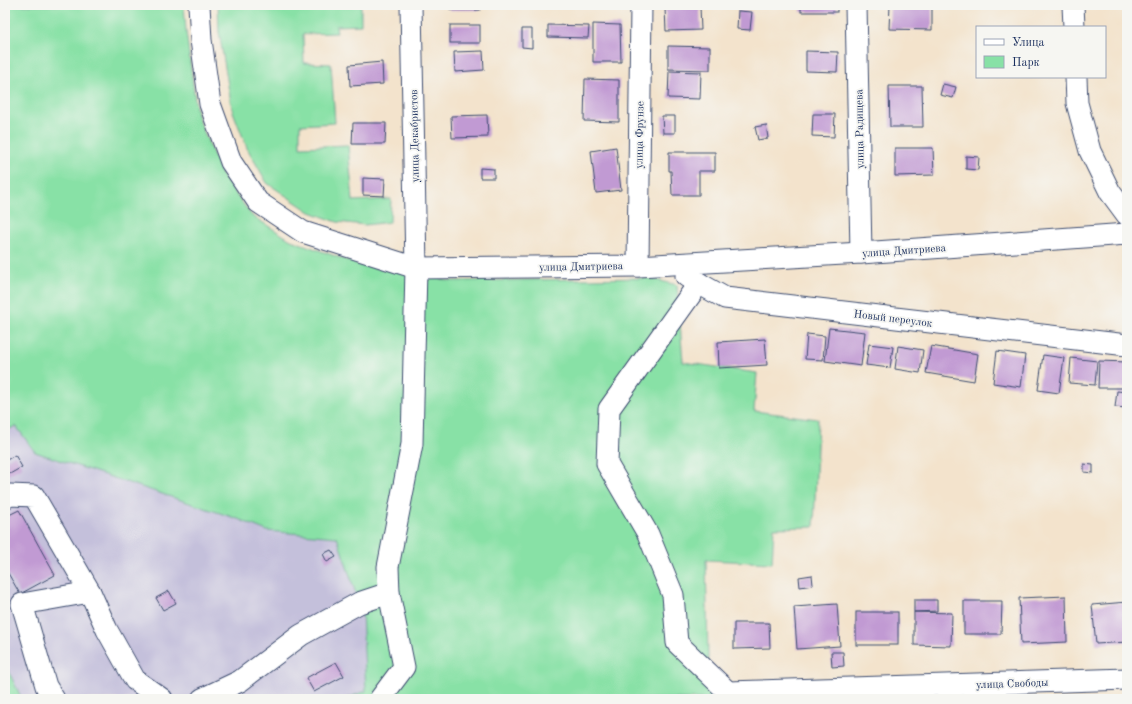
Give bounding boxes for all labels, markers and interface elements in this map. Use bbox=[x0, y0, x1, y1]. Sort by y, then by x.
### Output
legend bbox=[976, 26, 1106, 78]
text: Улица bbox=[1012, 37, 1045, 49]
text: Парк bbox=[1012, 57, 1040, 69]
street label: улица Декабристов bbox=[409, 89, 422, 183]
street label: улица Радищева bbox=[854, 89, 867, 169]
street label: улица Фрунзе bbox=[634, 101, 647, 169]
street label: улица Дмитриева bbox=[862, 243, 947, 260]
street label: улица Дмитриева bbox=[539, 261, 624, 274]
street label: Новый переулок bbox=[853, 309, 933, 330]
street label: улица Свободы bbox=[976, 678, 1049, 691]

